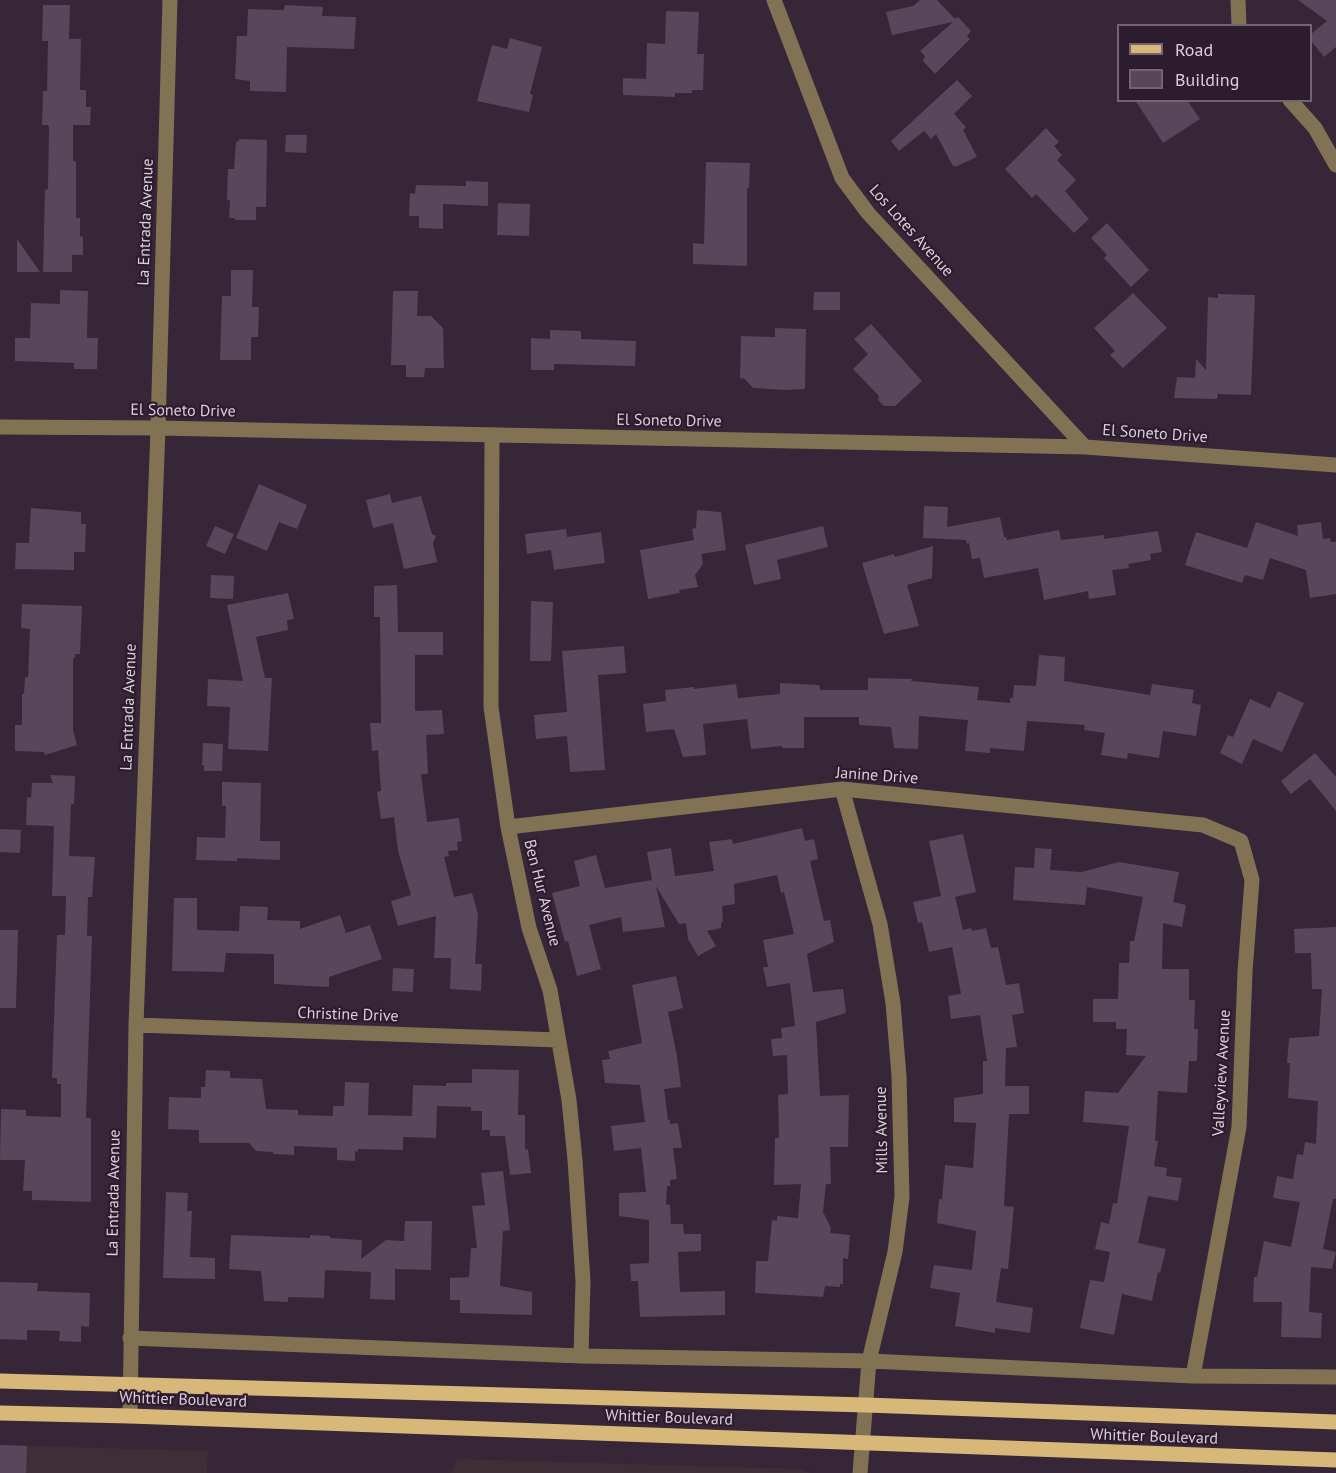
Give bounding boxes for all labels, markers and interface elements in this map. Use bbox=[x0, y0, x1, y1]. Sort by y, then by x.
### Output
legend bbox=[1117, 24, 1312, 102]
text: Road bbox=[1175, 38, 1213, 61]
text: Building bbox=[1175, 68, 1239, 91]
street label: La Entrada Avenue bbox=[134, 158, 158, 286]
street label: Los Lotes Avenue bbox=[865, 181, 957, 281]
street label: El Soneto Drive bbox=[130, 400, 236, 422]
street label: El Soneto Drive bbox=[616, 410, 722, 432]
street label: El Soneto Drive bbox=[1102, 421, 1208, 447]
street label: La Entrada Avenue bbox=[117, 643, 141, 771]
street label: Janine Drive bbox=[835, 764, 919, 788]
street label: Ben Hur Avenue bbox=[519, 838, 565, 948]
street label: Christine Drive bbox=[297, 1004, 399, 1026]
street label: Valleyview Avenue bbox=[1209, 1009, 1235, 1137]
street label: Mills Avenue bbox=[872, 1086, 892, 1174]
street label: La Entrada Avenue bbox=[103, 1129, 125, 1257]
street label: Whittier Boulevard bbox=[119, 1388, 247, 1412]
street label: Whittier Boulevard bbox=[605, 1406, 733, 1430]
street label: Whittier Boulevard bbox=[1090, 1425, 1218, 1449]

